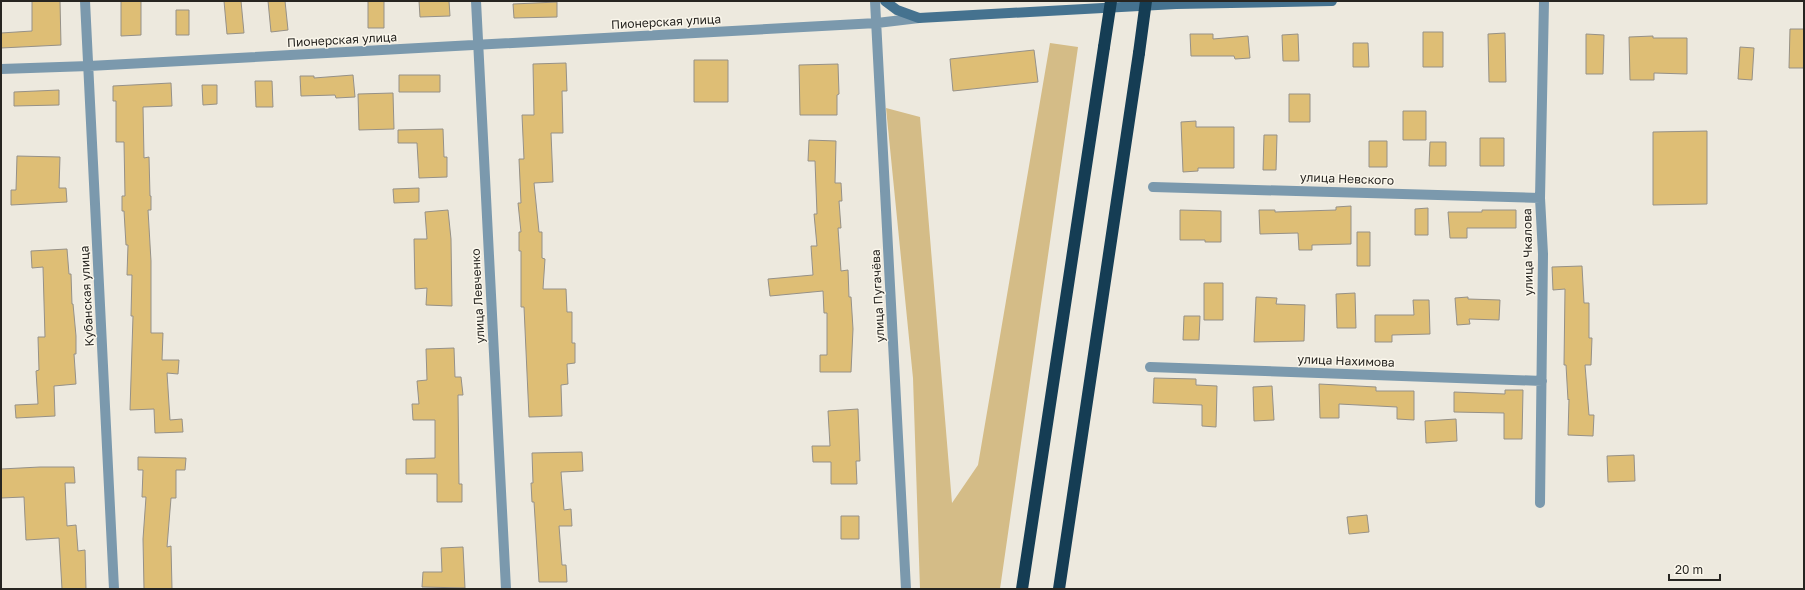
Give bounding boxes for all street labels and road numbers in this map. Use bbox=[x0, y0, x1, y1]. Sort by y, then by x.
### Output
street label: Пионерская улица bbox=[611, 11, 721, 32]
street label: Пионерская улица bbox=[287, 29, 397, 50]
street label: улица Невского bbox=[1300, 169, 1394, 188]
street label: улица Чкалова bbox=[1519, 208, 1536, 296]
street label: Кубанская улица bbox=[76, 245, 97, 347]
street label: улица Левченко bbox=[468, 248, 487, 344]
street label: улица Пугачёва bbox=[868, 249, 887, 343]
street label: улица Нахимова bbox=[1297, 351, 1395, 370]

